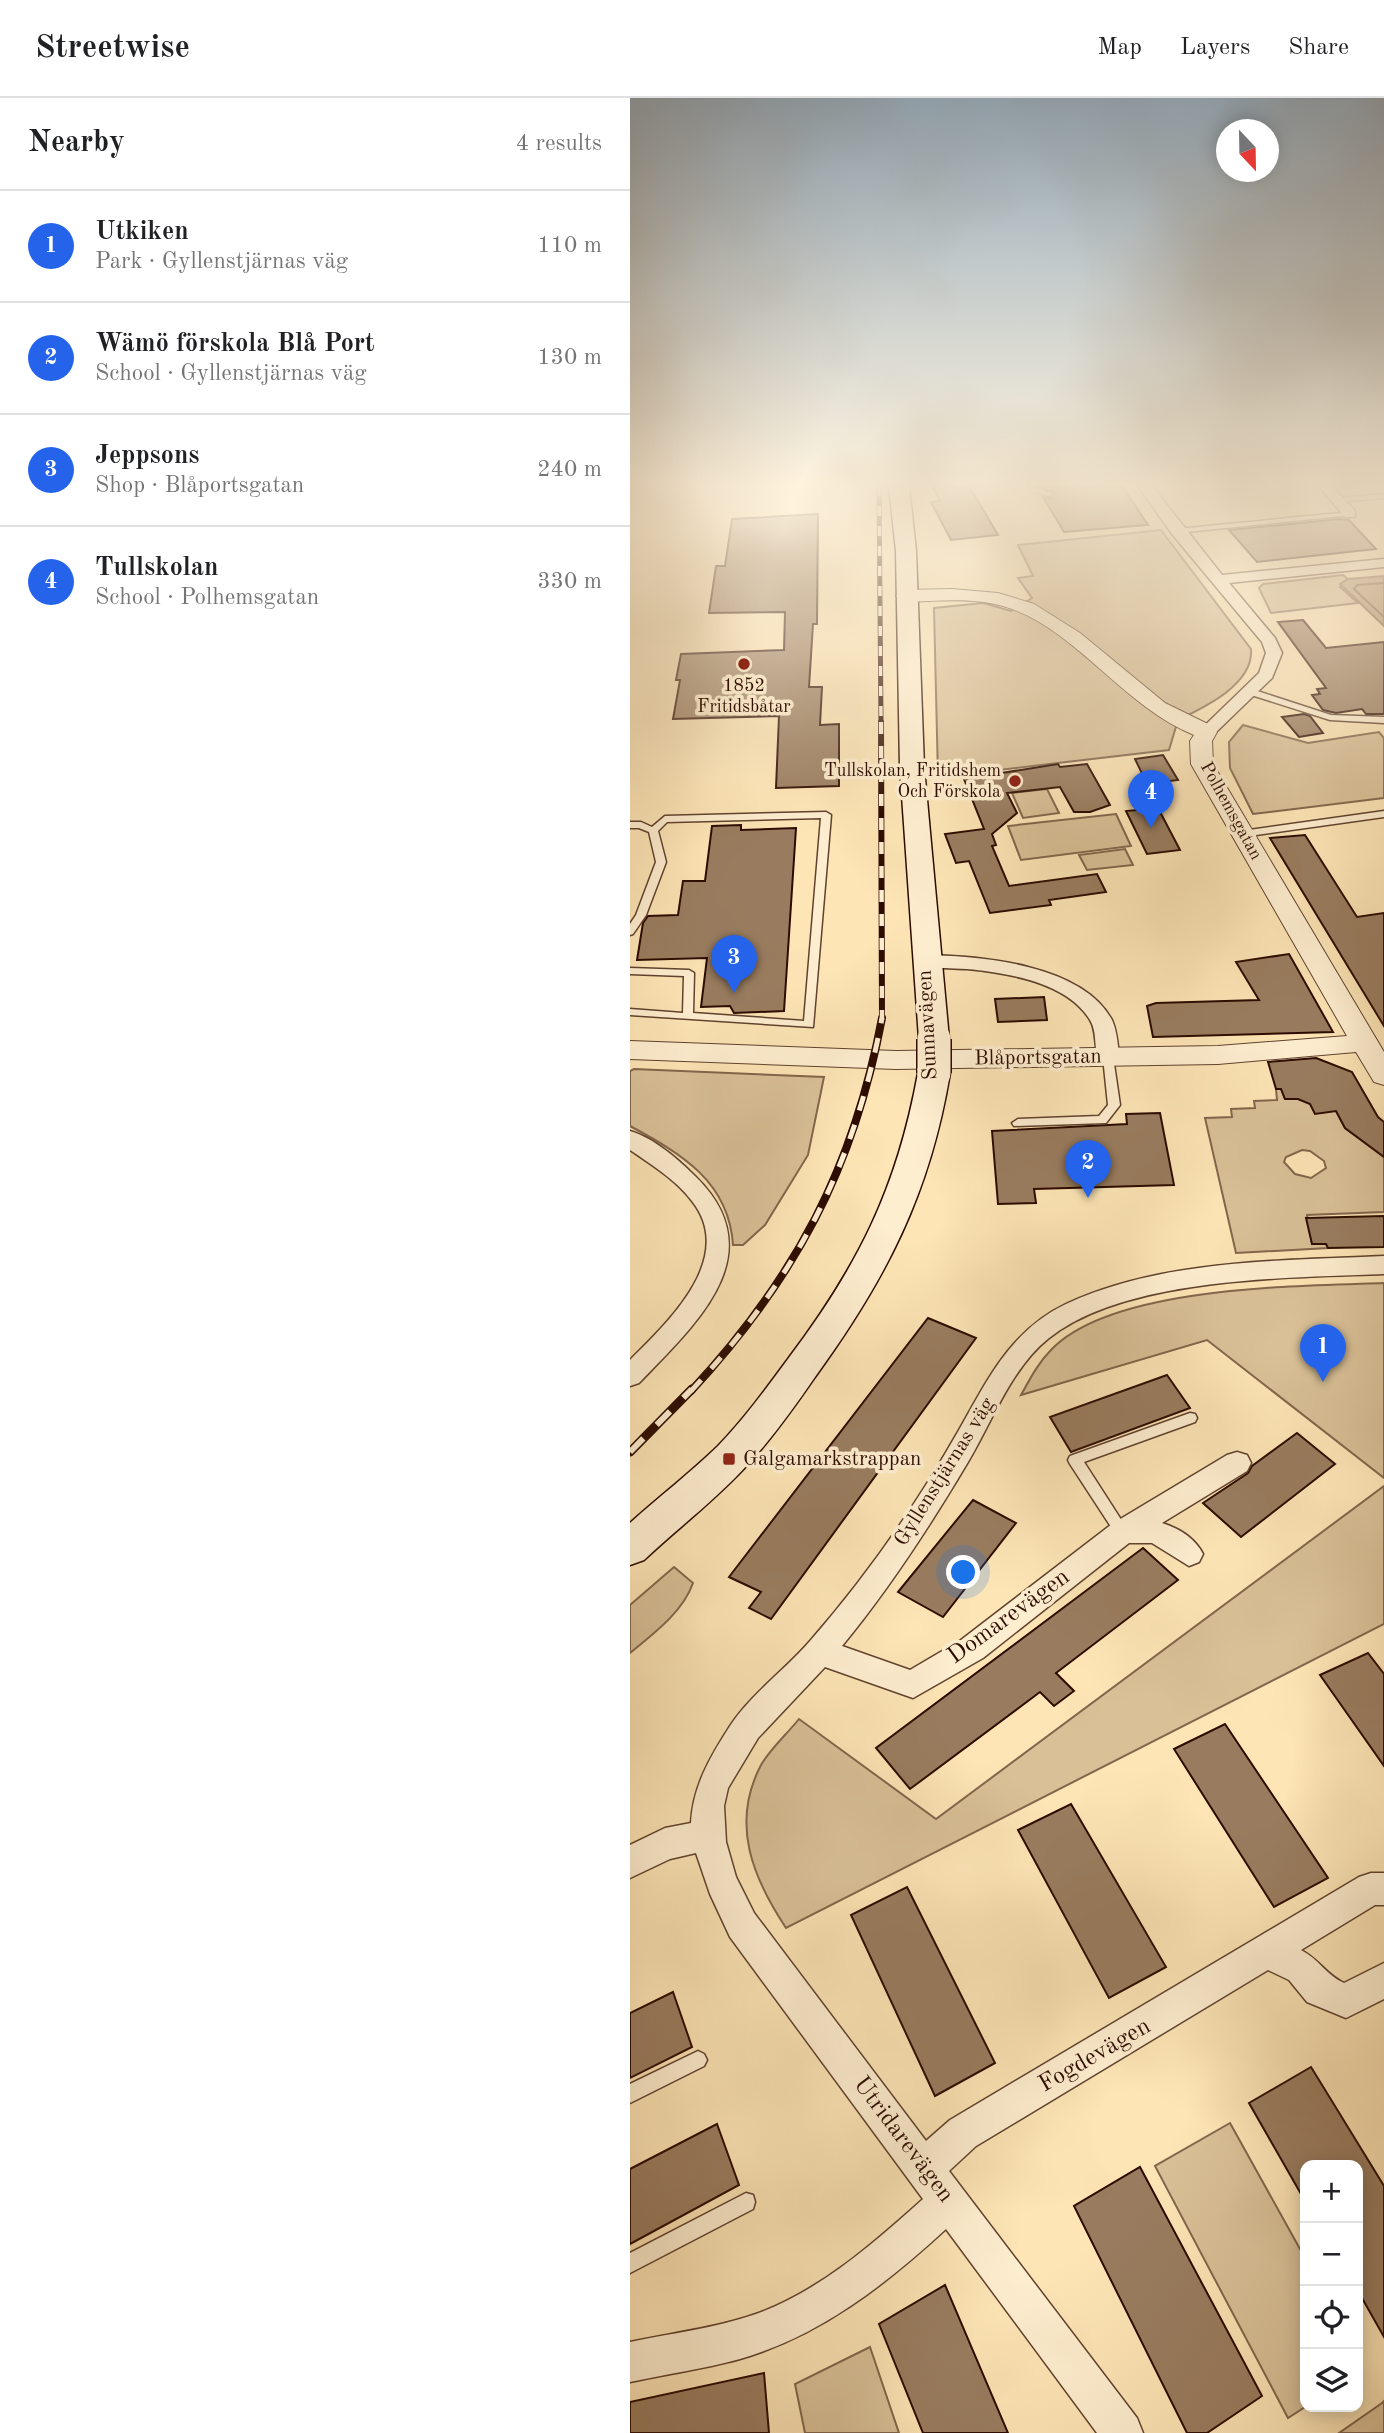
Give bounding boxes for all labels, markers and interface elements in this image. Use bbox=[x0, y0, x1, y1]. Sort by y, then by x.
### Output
text: Streetwise bbox=[35, 32, 190, 65]
text: Map bbox=[1098, 36, 1142, 60]
text: Layers bbox=[1180, 36, 1250, 60]
text: Share bbox=[1288, 36, 1349, 60]
north arrow bbox=[1216, 119, 1279, 182]
text: Nearby bbox=[28, 128, 125, 158]
text: 4 results bbox=[516, 132, 602, 155]
text: Utkiken bbox=[95, 219, 189, 245]
text: 1 bbox=[44, 234, 58, 257]
text: 110 m bbox=[537, 234, 602, 257]
text: Park · Gyllenstjärnas väg bbox=[95, 250, 348, 273]
text: Wämö förskola Blå Port bbox=[95, 331, 375, 357]
text: 2 bbox=[44, 346, 58, 369]
text: 130 m bbox=[537, 346, 602, 369]
text: School · Gyllenstjärnas väg bbox=[95, 362, 367, 385]
text: Jeppsons bbox=[95, 443, 200, 469]
text: 3 bbox=[44, 458, 58, 481]
text: 240 m bbox=[537, 458, 602, 481]
text: Shop · Blåportsgatan bbox=[95, 474, 304, 497]
text: Tullskolan bbox=[95, 555, 218, 581]
text: 4 bbox=[44, 570, 58, 593]
text: 330 m bbox=[537, 570, 602, 593]
text: School · Polhemsgatan bbox=[95, 586, 319, 609]
marker: 1852 Fritidsbåtar bbox=[736, 656, 752, 672]
place label: 1852 Fritidsbåtar bbox=[697, 677, 791, 716]
street label: Polhemsgatan bbox=[1197, 759, 1265, 863]
place label: Tullskolan, Fritidshem Och Förskola bbox=[824, 762, 1001, 801]
pin: 4 bbox=[1128, 770, 1174, 828]
marker: Tullskolan, Fritidshem Och Förskola bbox=[1007, 773, 1023, 789]
pin: 3 bbox=[711, 935, 757, 993]
street label: Sunnavägen bbox=[915, 969, 941, 1081]
street label: Blåportsgatan bbox=[974, 1046, 1102, 1070]
pin: 2 bbox=[1065, 1140, 1111, 1198]
pin: 1 bbox=[1300, 1324, 1346, 1382]
street label: Gyllenstjärnas väg bbox=[891, 1394, 999, 1550]
place label: Galgamarkstrappan bbox=[743, 1449, 921, 1470]
marker: Galgamarkstrappan bbox=[721, 1451, 737, 1467]
your location bbox=[946, 1555, 980, 1589]
street label: Domarevägen bbox=[944, 1565, 1074, 1669]
street label: Fogdevägen bbox=[1035, 2014, 1155, 2098]
street label: Utridarevägen bbox=[848, 2073, 958, 2207]
map controls bbox=[1300, 2160, 1363, 2412]
button: + bbox=[1300, 2160, 1363, 2223]
button: − bbox=[1300, 2223, 1363, 2286]
button: locate bbox=[1300, 2286, 1363, 2349]
button: layers bbox=[1300, 2349, 1363, 2412]

